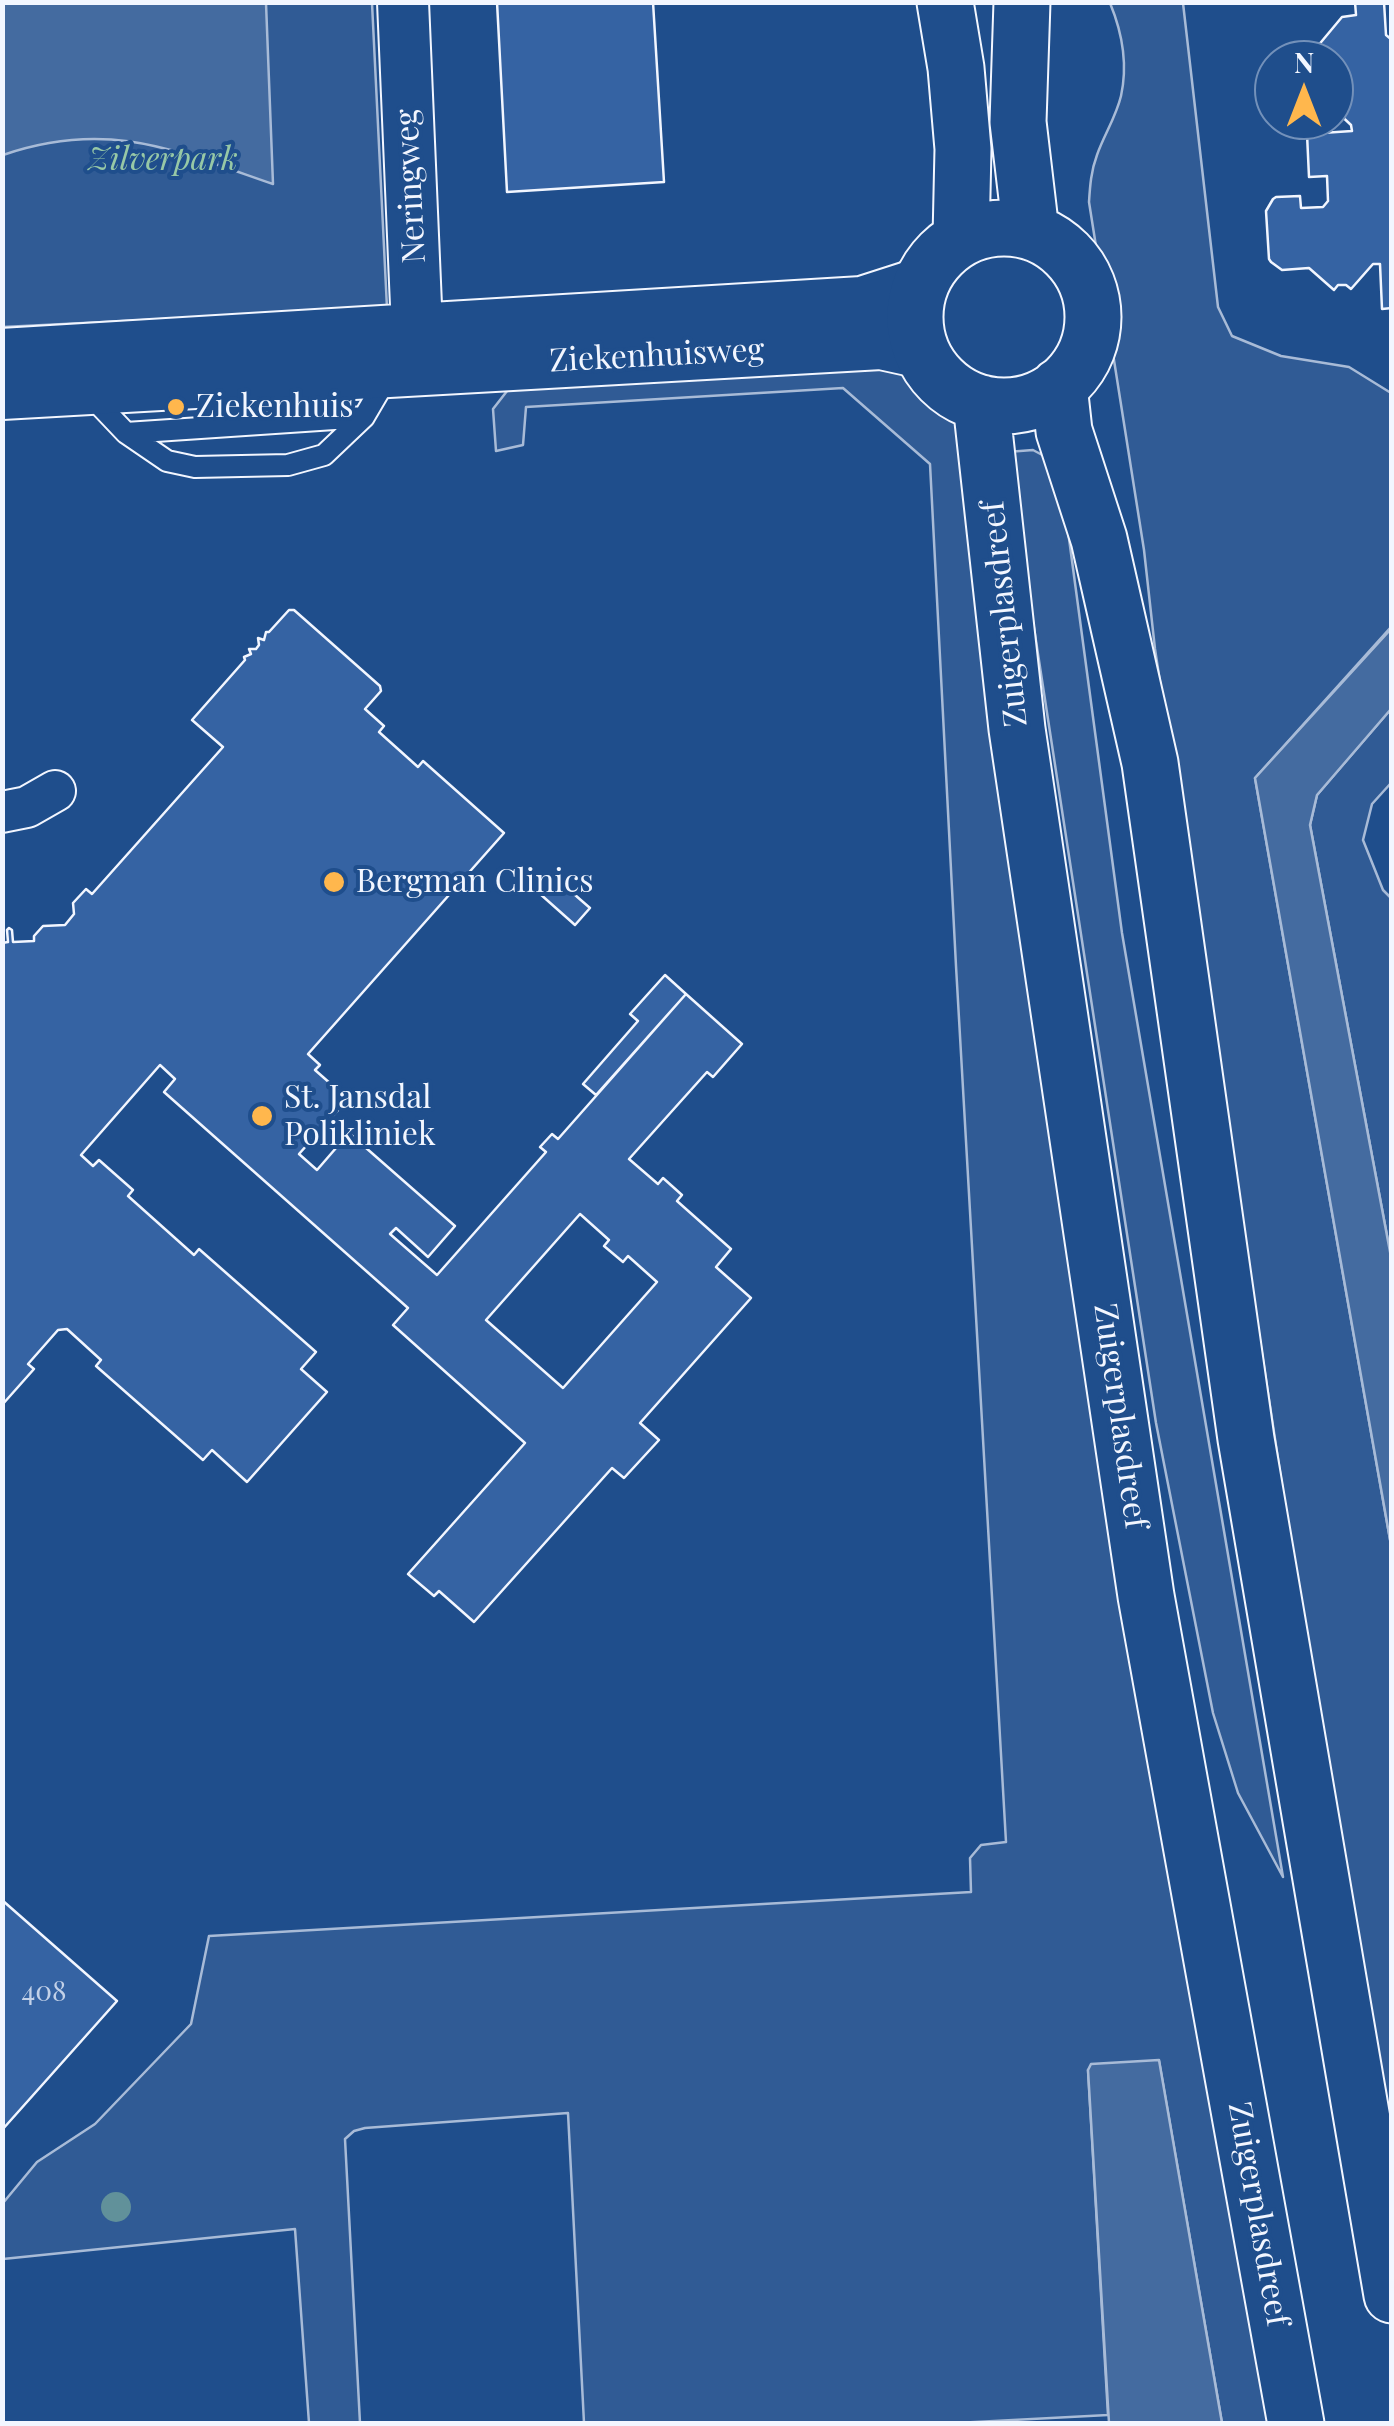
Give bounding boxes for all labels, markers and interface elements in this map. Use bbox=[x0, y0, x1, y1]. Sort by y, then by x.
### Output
north arrow bbox=[1254, 40, 1354, 140]
text: N bbox=[1294, 43, 1314, 80]
street label: Neringweg bbox=[388, 108, 434, 264]
park label: Zilverpark bbox=[88, 141, 238, 179]
street label: Ziekenhuisweg bbox=[549, 331, 765, 381]
place label: Ziekenhuis bbox=[196, 388, 354, 426]
marker: Ziekenhuis bbox=[165, 396, 187, 418]
street label: Zuigerplasdreef bbox=[974, 499, 1036, 729]
place label: Bergman Clinics bbox=[356, 863, 594, 901]
marker: Bergman Clinics bbox=[321, 869, 347, 895]
place label: St. Jansdal Polikliniek bbox=[284, 1079, 436, 1154]
marker: St. Jansdal Polikliniek bbox=[249, 1103, 275, 1129]
street label: Zuigerplasdreef bbox=[1085, 1301, 1155, 1531]
house number: 408 bbox=[21, 1975, 67, 2009]
street label: Zuigerplasdreef bbox=[1219, 2099, 1297, 2329]

